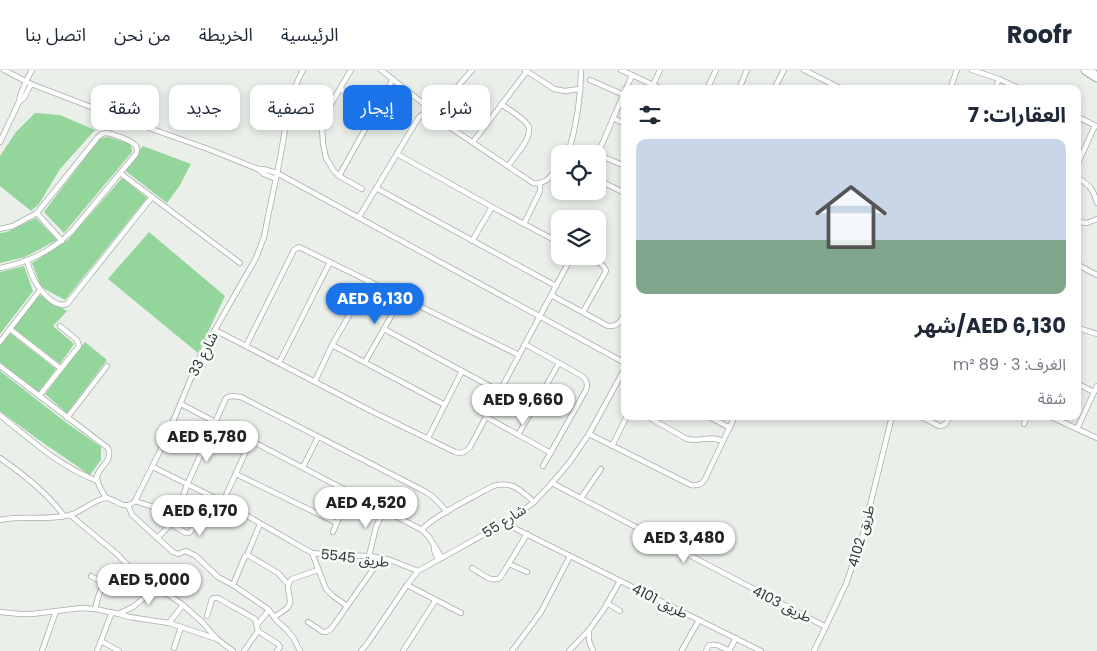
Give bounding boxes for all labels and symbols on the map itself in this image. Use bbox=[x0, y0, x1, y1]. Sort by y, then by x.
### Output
pin: AED 6,130 bbox=[318, 282, 432, 325]
street label: شارع 33 bbox=[183, 328, 224, 380]
pin: AED 9,660 bbox=[466, 384, 580, 426]
pin: AED 5,780 bbox=[150, 420, 264, 463]
pin: AED 4,520 bbox=[309, 486, 423, 529]
pin: AED 6,170 bbox=[143, 494, 257, 537]
street label: شارع 55 bbox=[478, 499, 530, 543]
street label: طريق 4102 bbox=[843, 502, 879, 570]
pin: AED 3,480 bbox=[627, 522, 741, 564]
street label: طريق 5545 bbox=[320, 544, 390, 572]
pin: AED 5,000 bbox=[92, 564, 206, 606]
street label: طريق 4101 bbox=[629, 578, 691, 624]
street label: طريق 4103 bbox=[749, 581, 815, 627]

